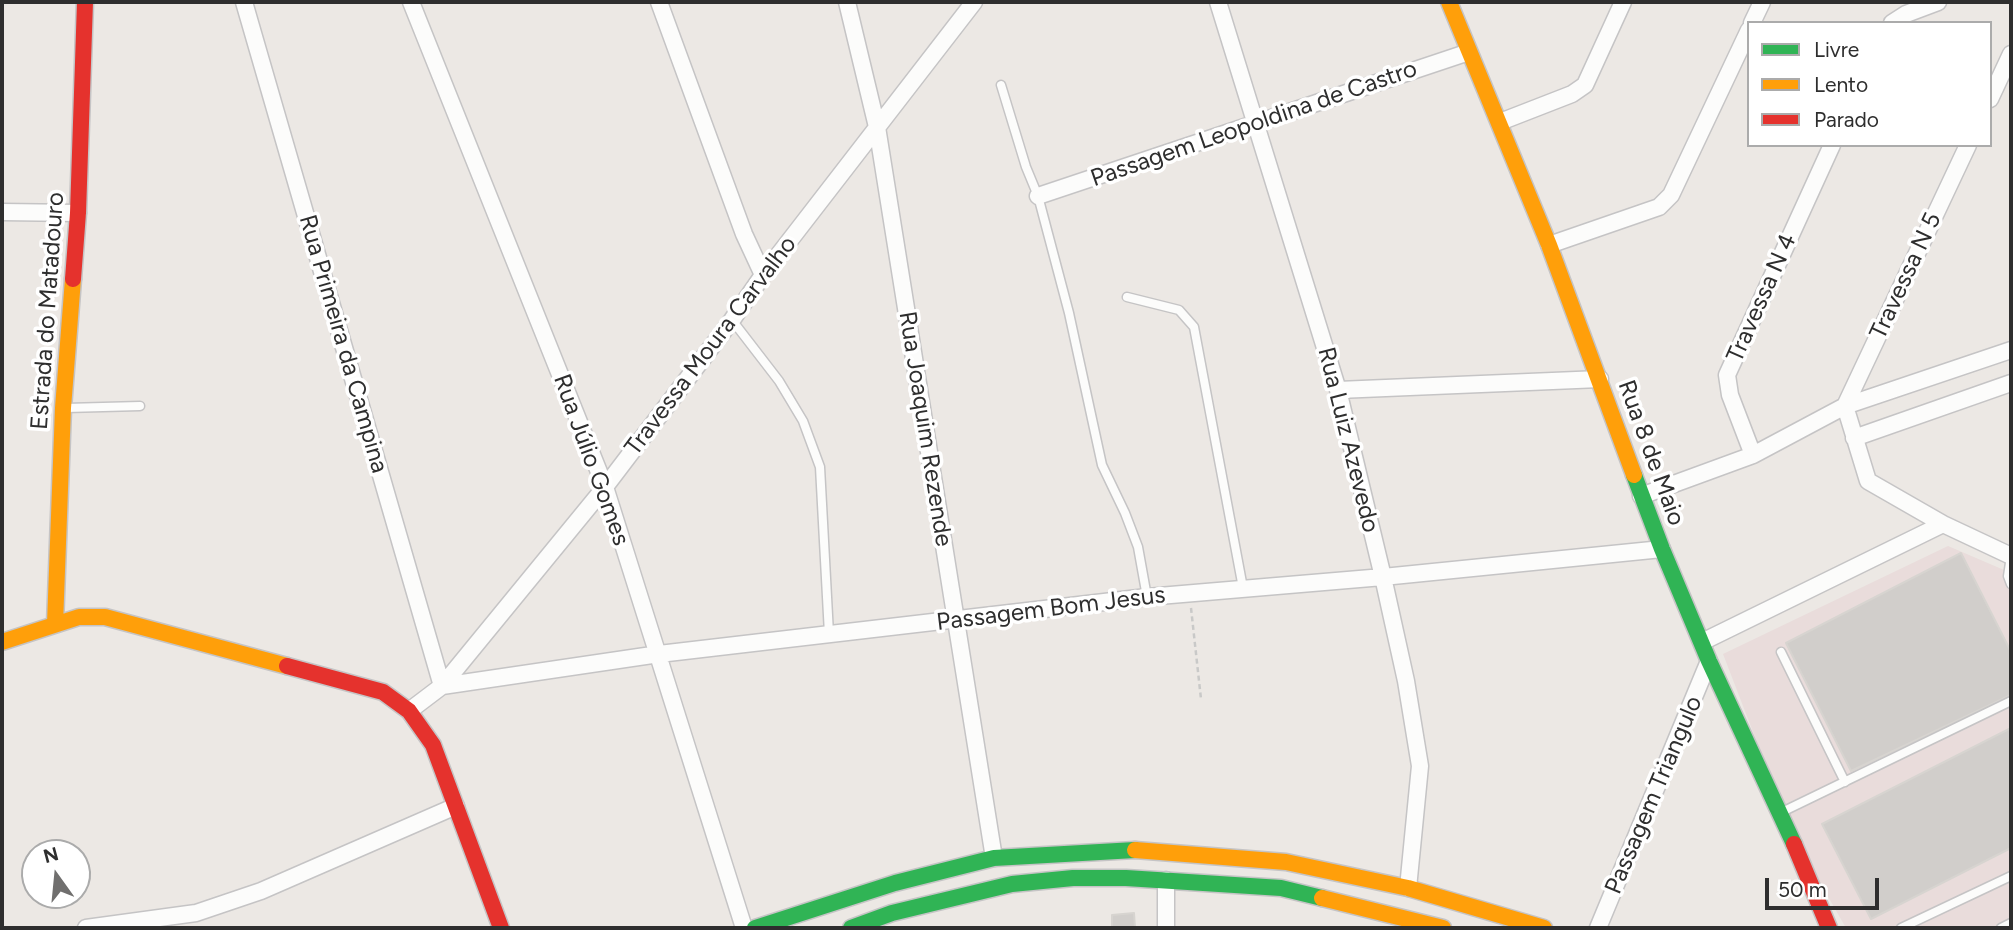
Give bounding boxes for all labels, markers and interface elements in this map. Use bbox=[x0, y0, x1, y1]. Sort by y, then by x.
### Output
legend bbox=[1747, 21, 1992, 147]
text: Livre bbox=[1814, 37, 1859, 62]
street label: Passagem Leopoldina de Castro bbox=[1087, 55, 1421, 193]
text: Lento bbox=[1814, 72, 1868, 97]
text: Parado bbox=[1814, 107, 1879, 132]
street label: Estrada do Matadouro bbox=[25, 191, 71, 431]
street label: Travessa N 5 bbox=[1864, 208, 1948, 344]
street label: Rua Primeira da Campina bbox=[292, 212, 394, 476]
street label: Travessa N 4 bbox=[1721, 229, 1803, 367]
street label: Travessa Moura Carvalho bbox=[619, 231, 803, 461]
street label: Rua Joaquim Rezende bbox=[892, 309, 958, 549]
street label: Rua Luiz Azevedo bbox=[1311, 344, 1385, 536]
street label: Rua Júlio Gomes bbox=[547, 371, 635, 549]
street label: Rua 8 de Maio bbox=[1611, 376, 1691, 530]
street label: Passagem Bom Jesus bbox=[935, 581, 1167, 637]
street label: Passagem Triangulo bbox=[1599, 692, 1709, 898]
north arrow bbox=[21, 839, 91, 909]
text: N bbox=[41, 842, 61, 868]
scale bar bbox=[1768, 864, 1882, 908]
text: 50 m bbox=[1778, 877, 1827, 902]

